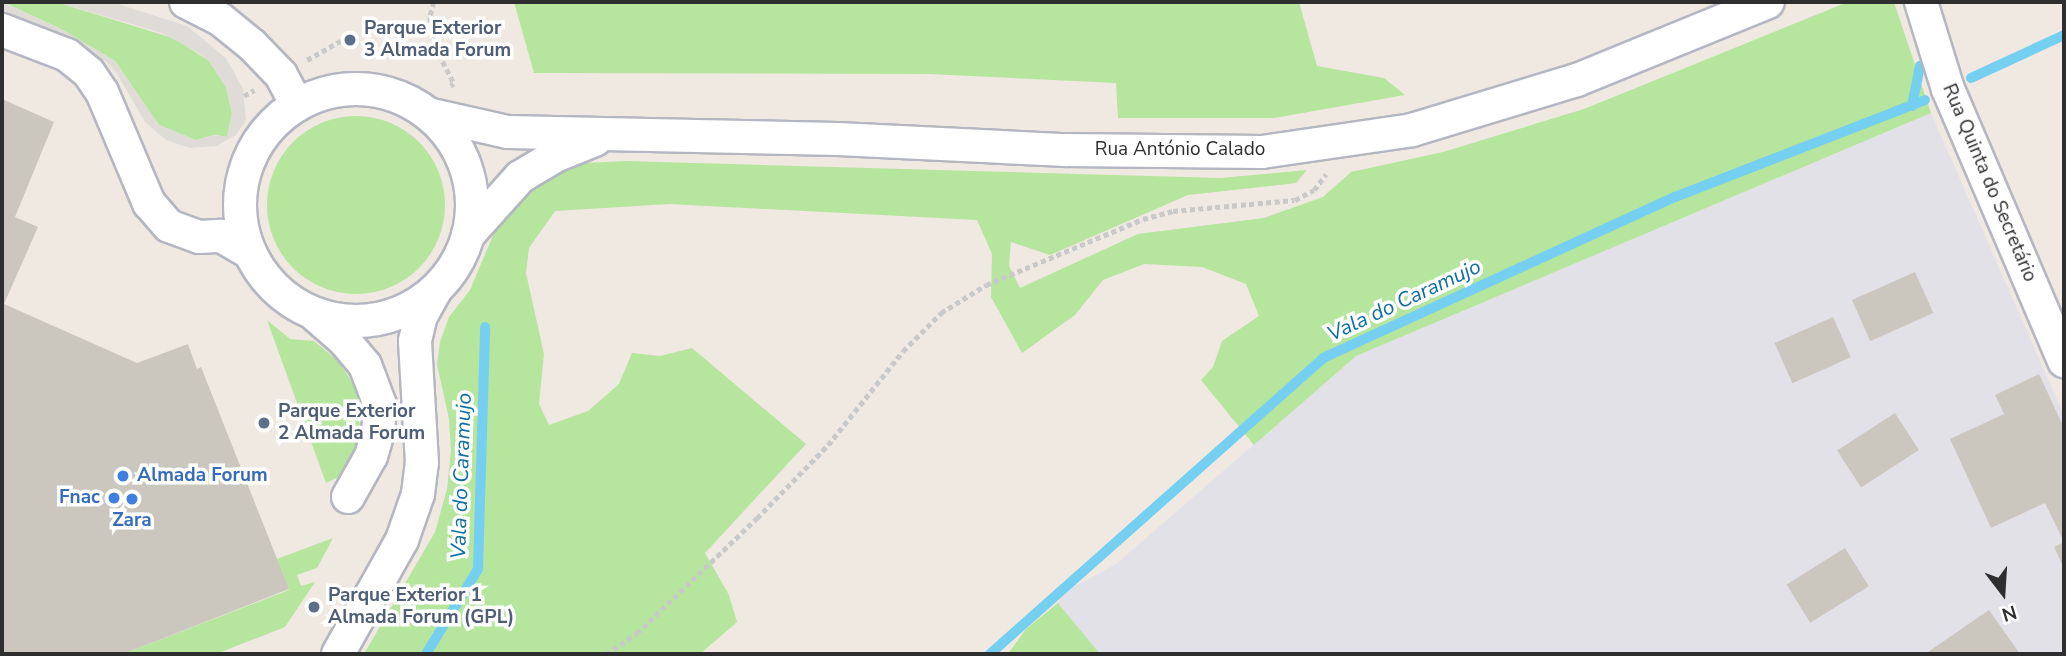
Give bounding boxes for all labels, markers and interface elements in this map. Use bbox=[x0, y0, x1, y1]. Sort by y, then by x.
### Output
place label: Parque Exterior 3 Almada Forum bbox=[364, 18, 511, 62]
marker: Parque Exterior 3 Almada Forum bbox=[342, 32, 358, 48]
street label: Rua Quinta do Secretário bbox=[1937, 81, 2041, 285]
street label: Rua António Calado bbox=[1095, 139, 1265, 161]
water label: Vala do Caramujo bbox=[1323, 253, 1485, 347]
water label: Vala do Caramujo bbox=[446, 392, 476, 560]
place label: Parque Exterior 2 Almada Forum bbox=[278, 401, 425, 445]
marker: Parque Exterior 2 Almada Forum bbox=[256, 415, 272, 431]
place label: Almada Forum bbox=[137, 465, 268, 487]
marker: Almada Forum bbox=[115, 468, 131, 484]
place label: Fnac bbox=[59, 487, 100, 509]
marker: Fnac bbox=[106, 490, 122, 506]
marker: Zara bbox=[124, 491, 140, 507]
place label: Zara bbox=[112, 510, 152, 532]
north arrow bbox=[1968, 558, 2038, 628]
place label: Parque Exterior 1 Almada Forum (GPL) bbox=[328, 585, 514, 629]
marker: Parque Exterior 1 Almada Forum (GPL) bbox=[306, 599, 322, 615]
text: N bbox=[1999, 599, 2020, 628]

